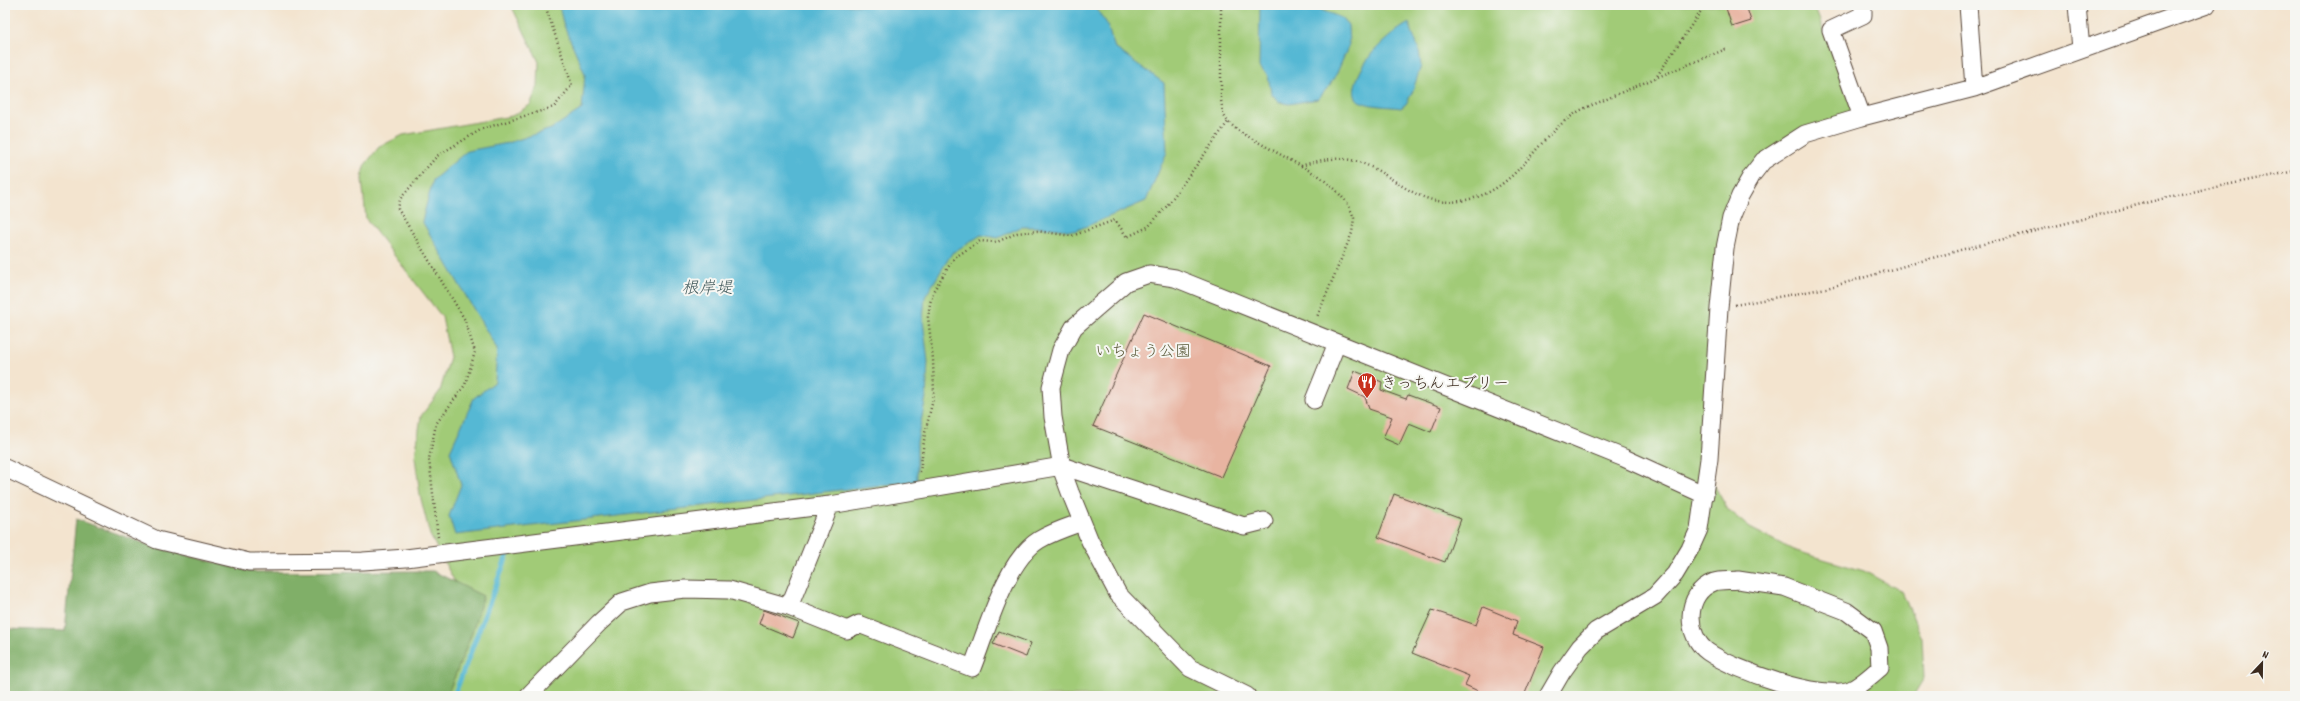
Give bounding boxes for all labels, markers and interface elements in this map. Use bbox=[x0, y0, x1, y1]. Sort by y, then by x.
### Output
water label: 根岸堤 bbox=[682, 278, 733, 302]
park label: いちょう公園 bbox=[1095, 341, 1191, 364]
restaurant icon: きっちんエブリー bbox=[1356, 371, 1378, 399]
place label: きっちんエブリー bbox=[1381, 373, 1509, 396]
north arrow bbox=[2242, 643, 2282, 683]
text: N bbox=[2259, 647, 2271, 664]

